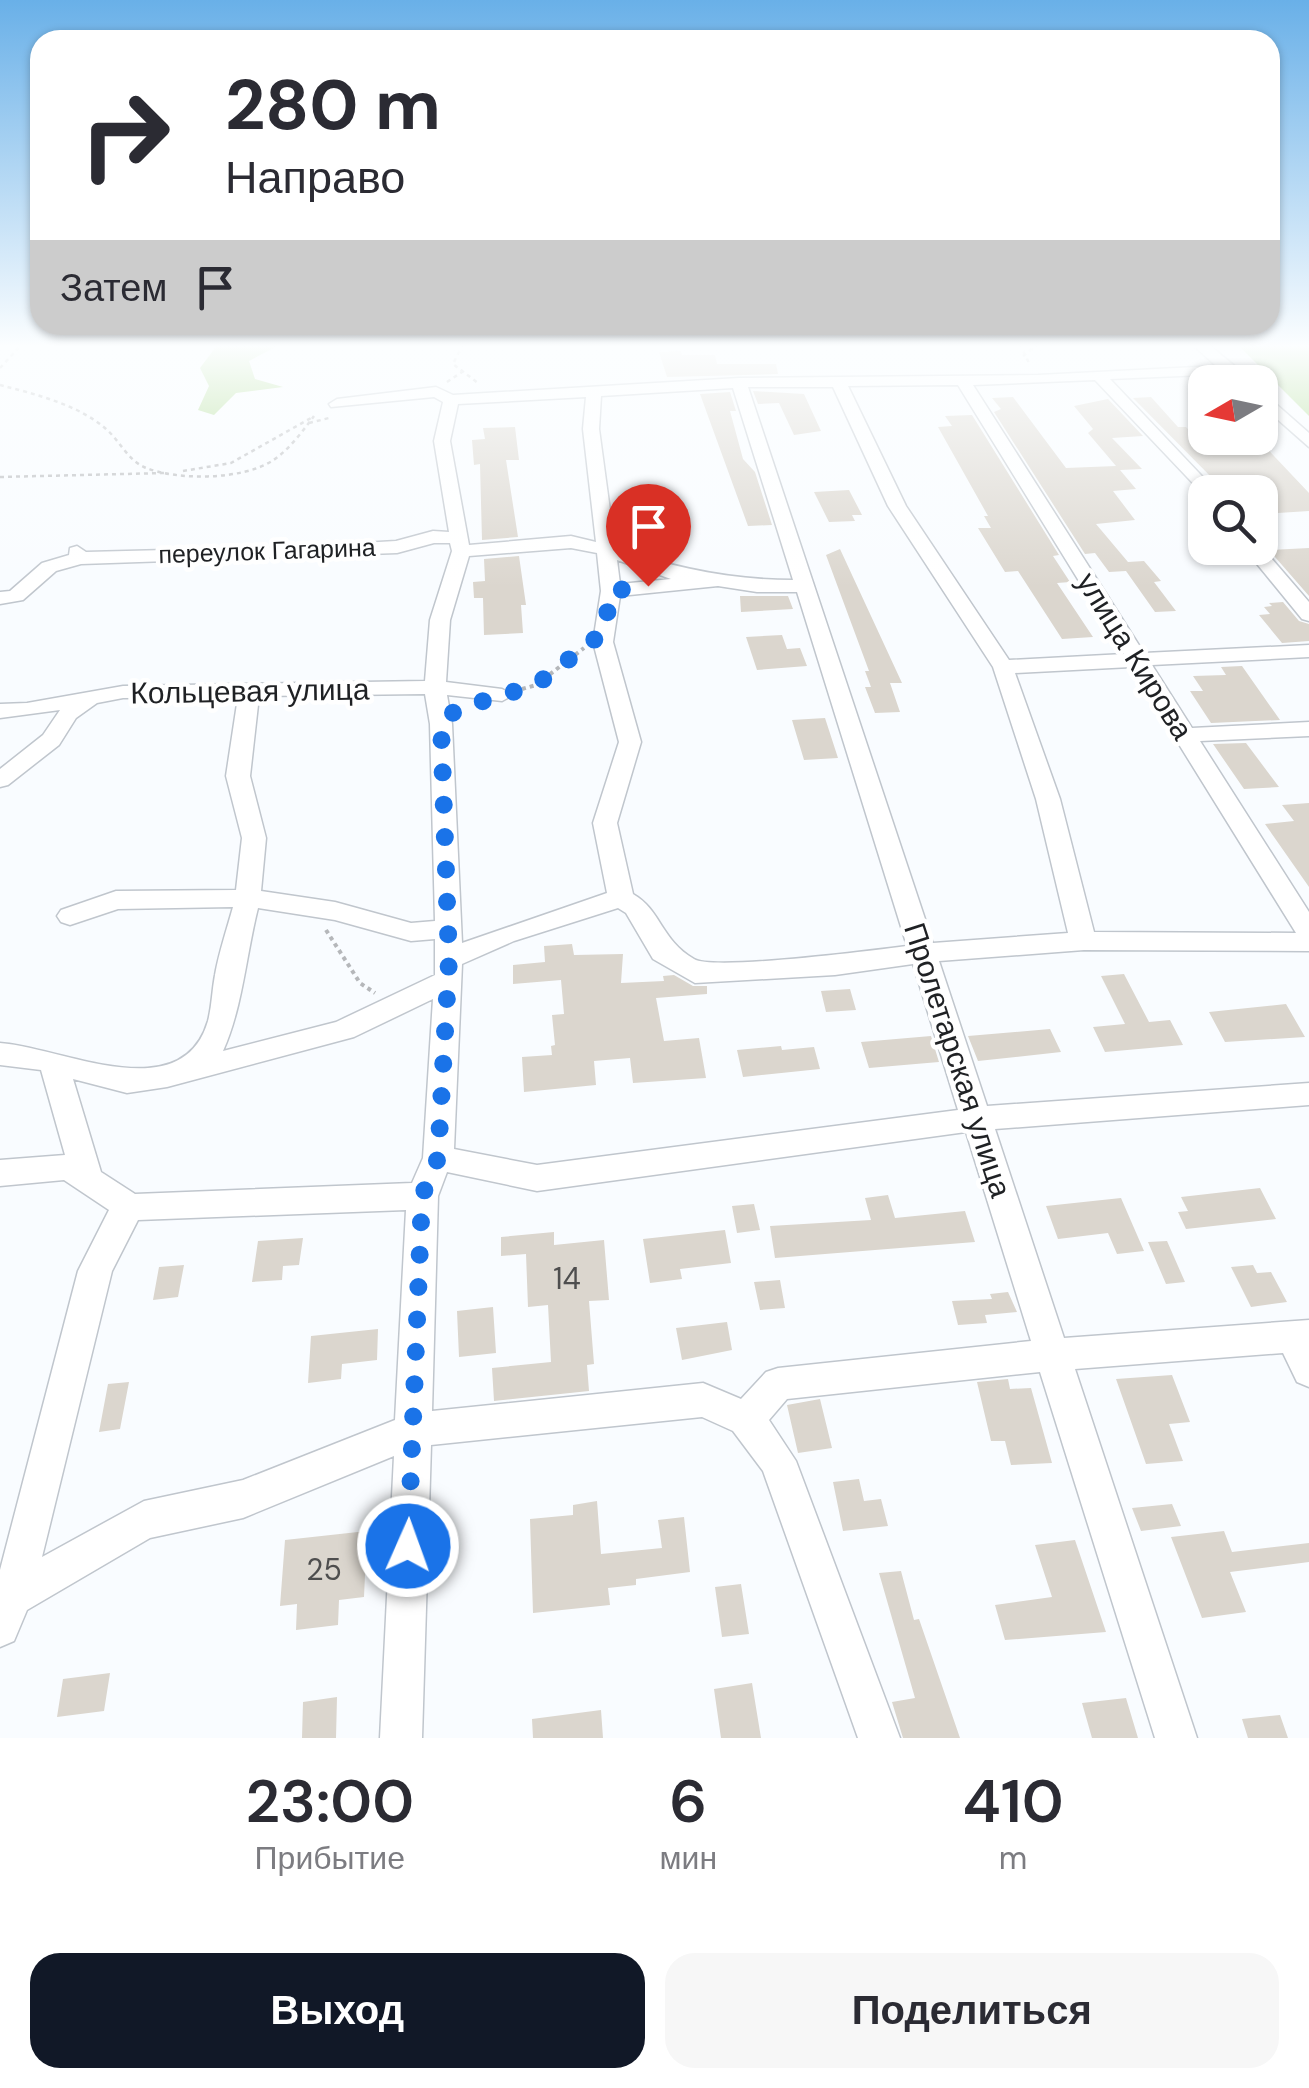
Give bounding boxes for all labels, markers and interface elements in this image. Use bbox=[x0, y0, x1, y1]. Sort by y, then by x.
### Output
text: 280 m bbox=[225, 60, 441, 151]
icon: right bbox=[60, 70, 190, 200]
text: Направо bbox=[225, 148, 405, 207]
icon: arrive bbox=[188, 260, 243, 315]
text: Затем bbox=[60, 263, 168, 313]
north arrow bbox=[1188, 365, 1278, 455]
map controls bbox=[1188, 365, 1278, 565]
button: search bbox=[1188, 475, 1278, 565]
pin bbox=[606, 484, 691, 587]
icon: arrive bbox=[621, 499, 676, 554]
street label: переулок Гагарина bbox=[158, 531, 376, 571]
street label: улица Кирова bbox=[1068, 565, 1202, 747]
street label: Кольцевая улица bbox=[130, 669, 370, 713]
street label: Пролетарская улица bbox=[895, 918, 1021, 1203]
house number: 14 bbox=[553, 1259, 581, 1298]
position arrow bbox=[356, 1494, 460, 1598]
house number: 25 bbox=[306, 1550, 342, 1589]
text: 23:00 bbox=[245, 1762, 414, 1841]
text: 6 bbox=[669, 1762, 707, 1841]
text: 410 bbox=[962, 1762, 1064, 1841]
text: Прибытие bbox=[255, 1837, 405, 1879]
text: мин bbox=[660, 1837, 717, 1879]
text: m bbox=[999, 1837, 1027, 1879]
button: Выход bbox=[30, 1953, 645, 2068]
button: Поделиться bbox=[665, 1953, 1279, 2068]

